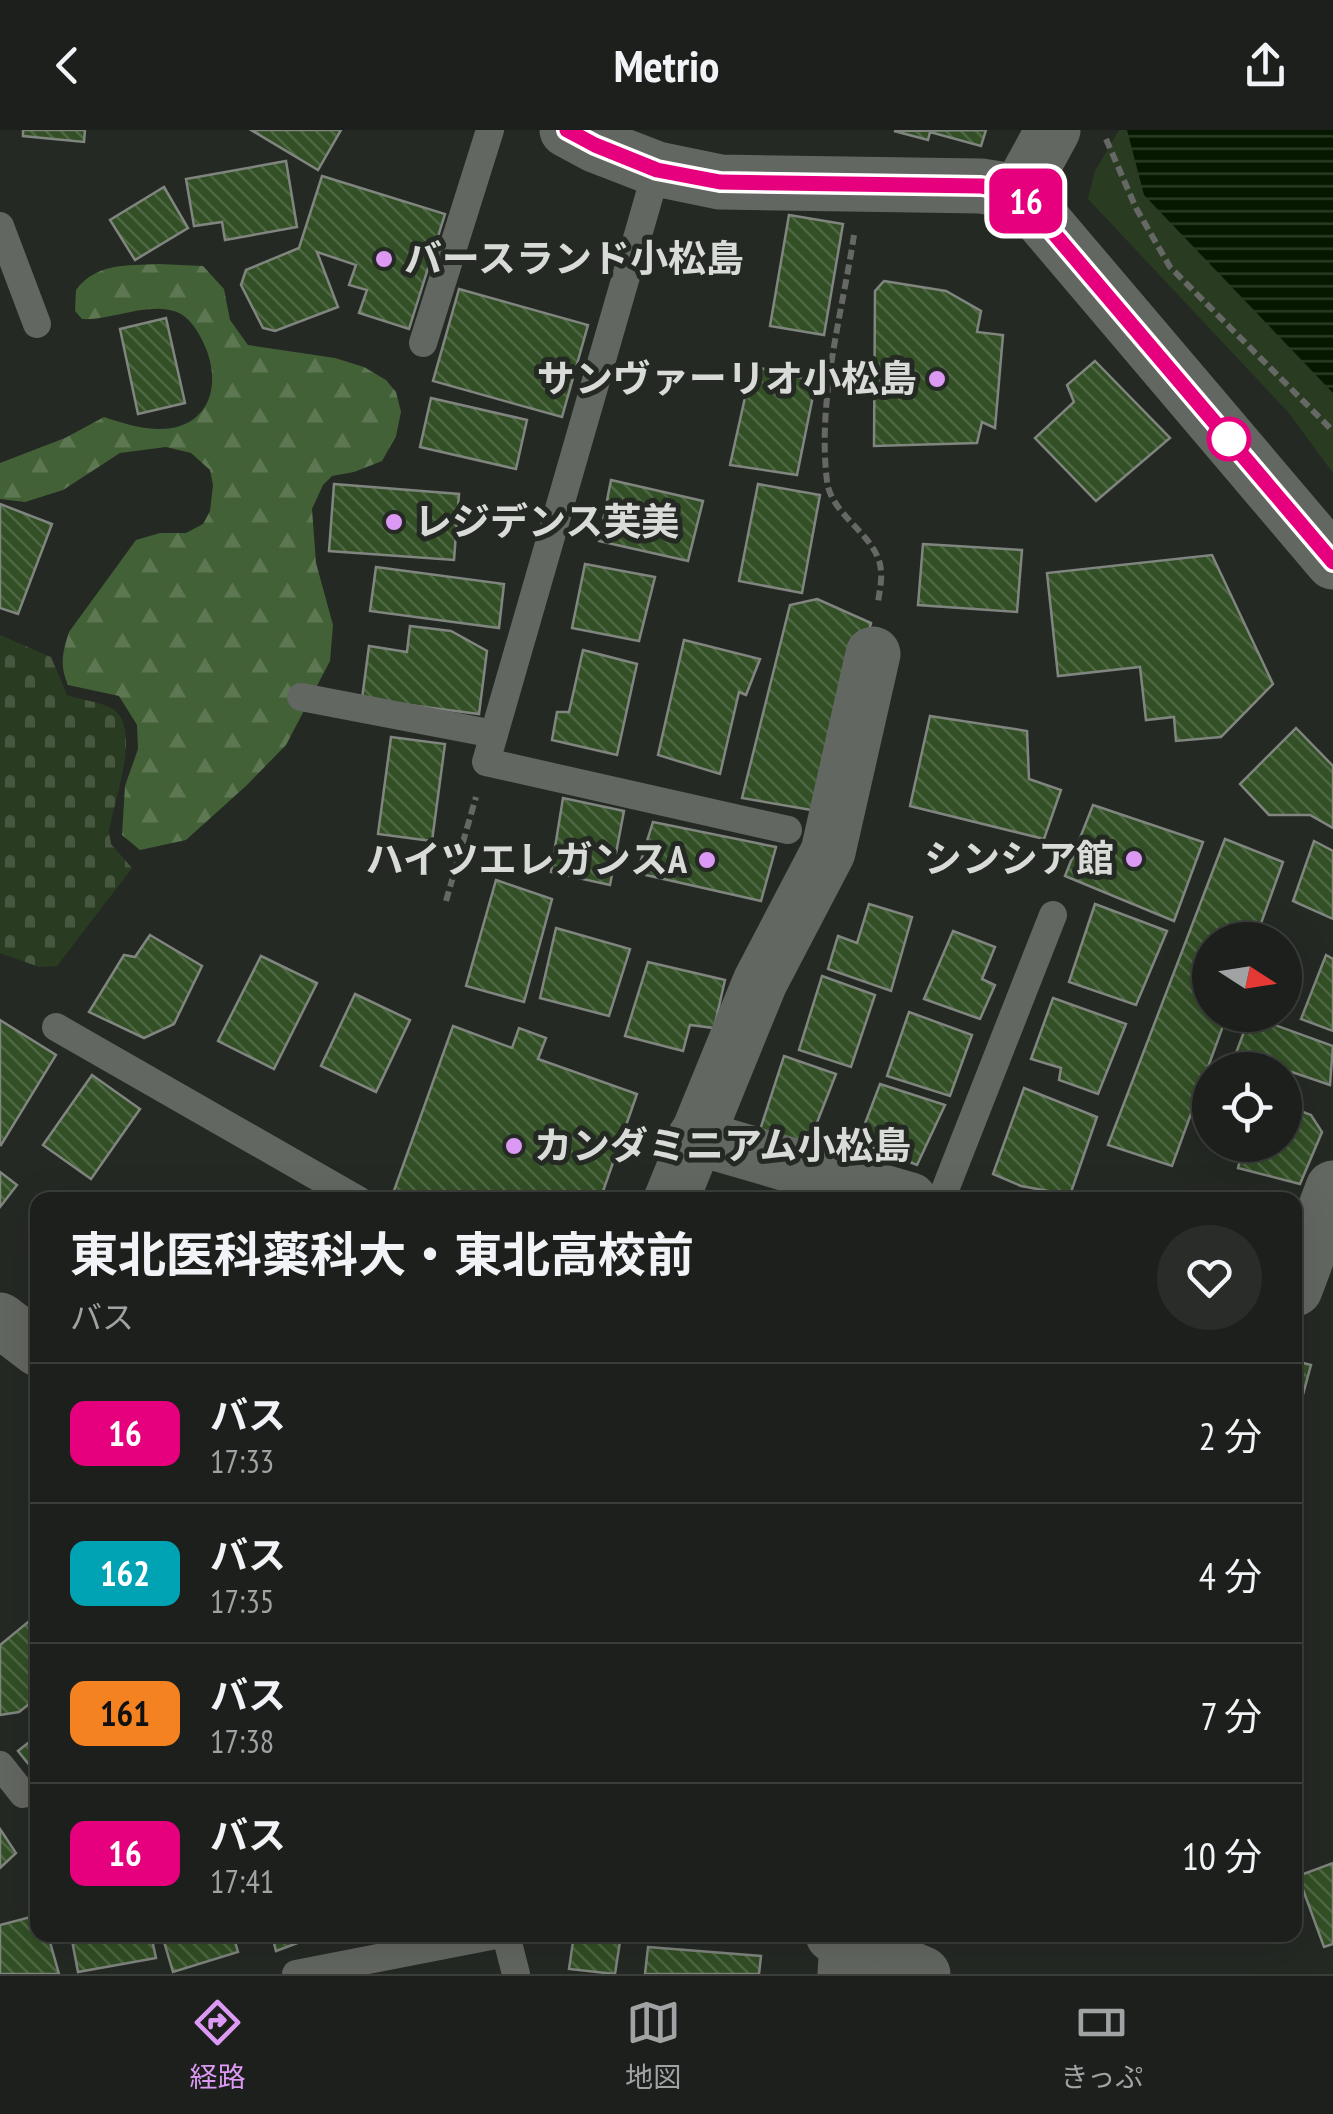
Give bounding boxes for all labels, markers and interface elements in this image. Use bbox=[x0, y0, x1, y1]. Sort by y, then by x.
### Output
text: Metrio bbox=[614, 36, 719, 94]
icon: back bbox=[40, 38, 95, 93]
icon: share bbox=[1238, 38, 1293, 93]
line badge: 16 bbox=[981, 168, 1071, 234]
text: 16 bbox=[1009, 178, 1043, 224]
place label: バースランド小松島 bbox=[404, 233, 744, 282]
marker: バースランド小松島 bbox=[373, 248, 395, 270]
place label: サンヴァーリオ小松島 bbox=[537, 353, 917, 402]
marker: サンヴァーリオ小松島 bbox=[926, 368, 948, 390]
unlabelled marker bbox=[1208, 418, 1250, 460]
place label: レジデンス芙美 bbox=[414, 496, 679, 545]
marker: レジデンス芙美 bbox=[383, 511, 405, 533]
place label: シンシア館 bbox=[924, 833, 1114, 882]
place label: ハイツエレガンスA bbox=[365, 834, 688, 883]
marker: シンシア館 bbox=[1123, 848, 1145, 870]
marker: ハイツエレガンスA bbox=[696, 849, 718, 871]
north arrow bbox=[1192, 922, 1302, 1032]
map controls bbox=[1192, 922, 1302, 1162]
button: locate bbox=[1192, 1052, 1302, 1162]
place label: カンダミニアム小松島 bbox=[534, 1120, 911, 1169]
marker: カンダミニアム小松島 bbox=[503, 1135, 525, 1157]
text: 東北医科薬科大・東北高校前 bbox=[70, 1223, 694, 1285]
button: heart bbox=[1157, 1225, 1262, 1330]
text: バス bbox=[70, 1296, 134, 1338]
text: バス bbox=[210, 1390, 286, 1439]
text: 16 bbox=[108, 1410, 142, 1456]
text: 2 分 bbox=[1199, 1411, 1262, 1460]
text: 17:33 bbox=[210, 1440, 274, 1482]
text: バス bbox=[210, 1530, 286, 1579]
text: 162 bbox=[100, 1550, 150, 1596]
text: 4 分 bbox=[1199, 1551, 1262, 1600]
text: 17:35 bbox=[210, 1580, 274, 1622]
text: バス bbox=[210, 1670, 286, 1719]
text: 161 bbox=[100, 1690, 150, 1736]
text: 7 分 bbox=[1200, 1691, 1262, 1740]
text: 17:38 bbox=[210, 1720, 274, 1762]
text: バス bbox=[210, 1810, 286, 1859]
text: 16 bbox=[108, 1830, 142, 1876]
text: 10 分 bbox=[1182, 1831, 1262, 1880]
text: 17:41 bbox=[210, 1860, 274, 1902]
tab: 経路 bbox=[190, 1995, 246, 2095]
tab: 地図 bbox=[625, 1995, 681, 2095]
tab: きっぷ bbox=[1060, 1995, 1143, 2095]

